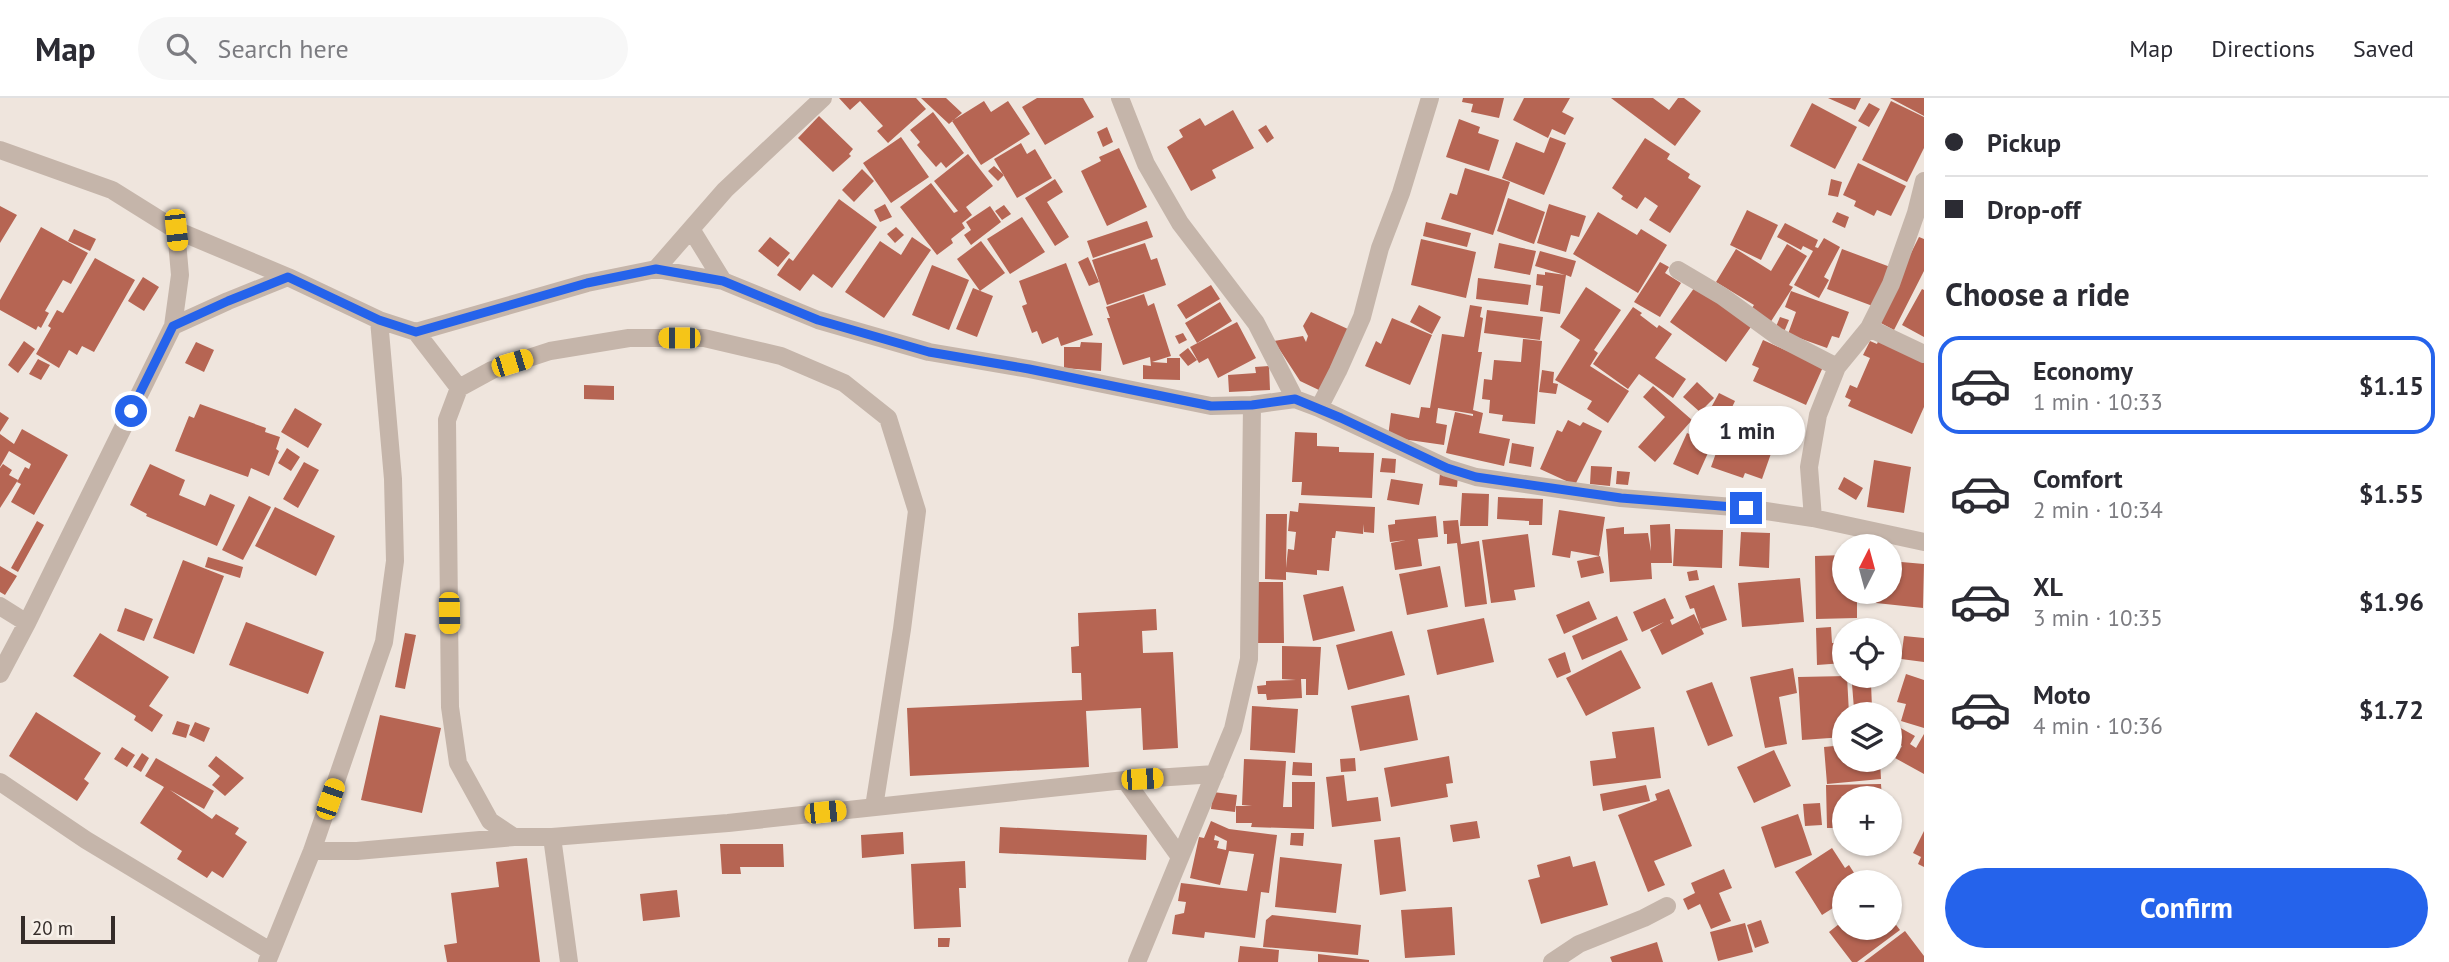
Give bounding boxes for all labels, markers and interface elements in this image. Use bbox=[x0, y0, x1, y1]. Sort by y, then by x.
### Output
search box bbox=[138, 17, 628, 80]
text: Map bbox=[35, 27, 96, 70]
icon: search bbox=[162, 29, 200, 67]
text: Search here bbox=[218, 32, 349, 65]
text: Map bbox=[2129, 33, 2173, 64]
text: Directions bbox=[2211, 33, 2315, 64]
text: Saved bbox=[2353, 33, 2414, 64]
text: Pickup bbox=[1987, 126, 2061, 159]
text: Drop-off bbox=[1987, 193, 2081, 226]
car bbox=[164, 208, 189, 252]
text: Choose a ride bbox=[1945, 273, 2130, 315]
car bbox=[659, 328, 701, 349]
car bbox=[489, 347, 536, 379]
icon: car bbox=[1949, 354, 2012, 417]
text: Economy bbox=[2033, 354, 2133, 387]
text: $1.15 bbox=[2359, 369, 2424, 402]
text: 1 min · 10:33 bbox=[2033, 387, 2163, 416]
route start bbox=[115, 395, 147, 427]
callout: 1 min bbox=[1688, 406, 1804, 456]
text: 1 min bbox=[1719, 416, 1775, 445]
icon: car bbox=[1949, 462, 2012, 525]
text: Comfort bbox=[2033, 462, 2123, 495]
text: $1.55 bbox=[2359, 477, 2424, 510]
route end bbox=[1730, 492, 1762, 524]
text: 2 min · 10:34 bbox=[2033, 495, 2163, 524]
north arrow bbox=[1832, 534, 1902, 604]
map controls bbox=[1832, 534, 1902, 940]
icon: car bbox=[1949, 570, 2012, 633]
text: XL bbox=[2033, 570, 2063, 603]
text: $1.96 bbox=[2359, 585, 2424, 618]
car bbox=[439, 592, 460, 634]
text: 3 min · 10:35 bbox=[2033, 603, 2163, 632]
button: locate bbox=[1832, 618, 1902, 688]
icon: car bbox=[1949, 678, 2012, 741]
text: Moto bbox=[2033, 678, 2091, 711]
text: $1.72 bbox=[2359, 693, 2424, 726]
button: layers bbox=[1832, 702, 1902, 772]
text: 4 min · 10:36 bbox=[2033, 711, 2163, 740]
car bbox=[1121, 767, 1164, 791]
car bbox=[314, 776, 347, 822]
button: + bbox=[1832, 786, 1902, 856]
car bbox=[804, 799, 847, 825]
button: Confirm bbox=[1945, 868, 2428, 948]
button: − bbox=[1832, 870, 1902, 940]
scale bar bbox=[21, 913, 116, 945]
text: 20 m bbox=[32, 916, 73, 940]

